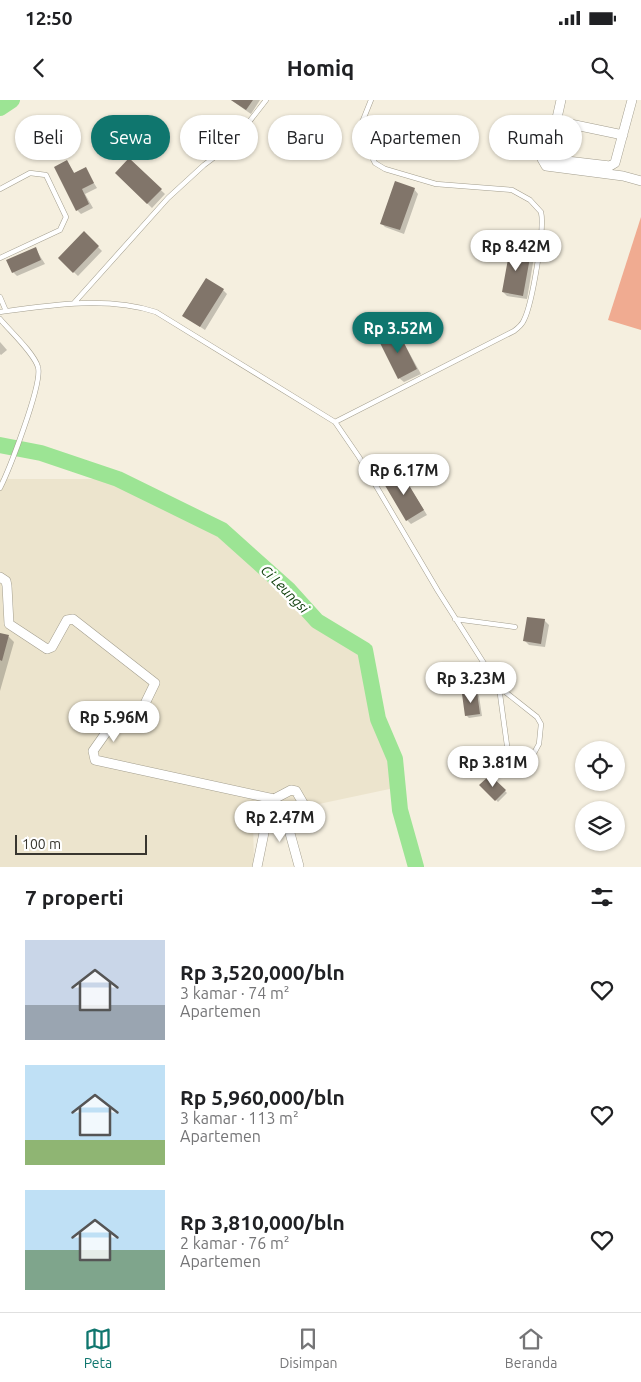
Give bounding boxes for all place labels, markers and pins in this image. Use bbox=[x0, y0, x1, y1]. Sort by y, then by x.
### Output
pin: Rp 8.42M bbox=[464, 230, 568, 272]
pin: Rp 3.52M bbox=[346, 312, 450, 354]
pin: Rp 6.17M bbox=[352, 454, 456, 496]
pin: Rp 3.23M bbox=[419, 662, 523, 704]
pin: Rp 5.96M bbox=[62, 700, 166, 743]
pin: Rp 3.81M bbox=[441, 746, 545, 788]
pin: Rp 2.47M bbox=[228, 800, 332, 843]

